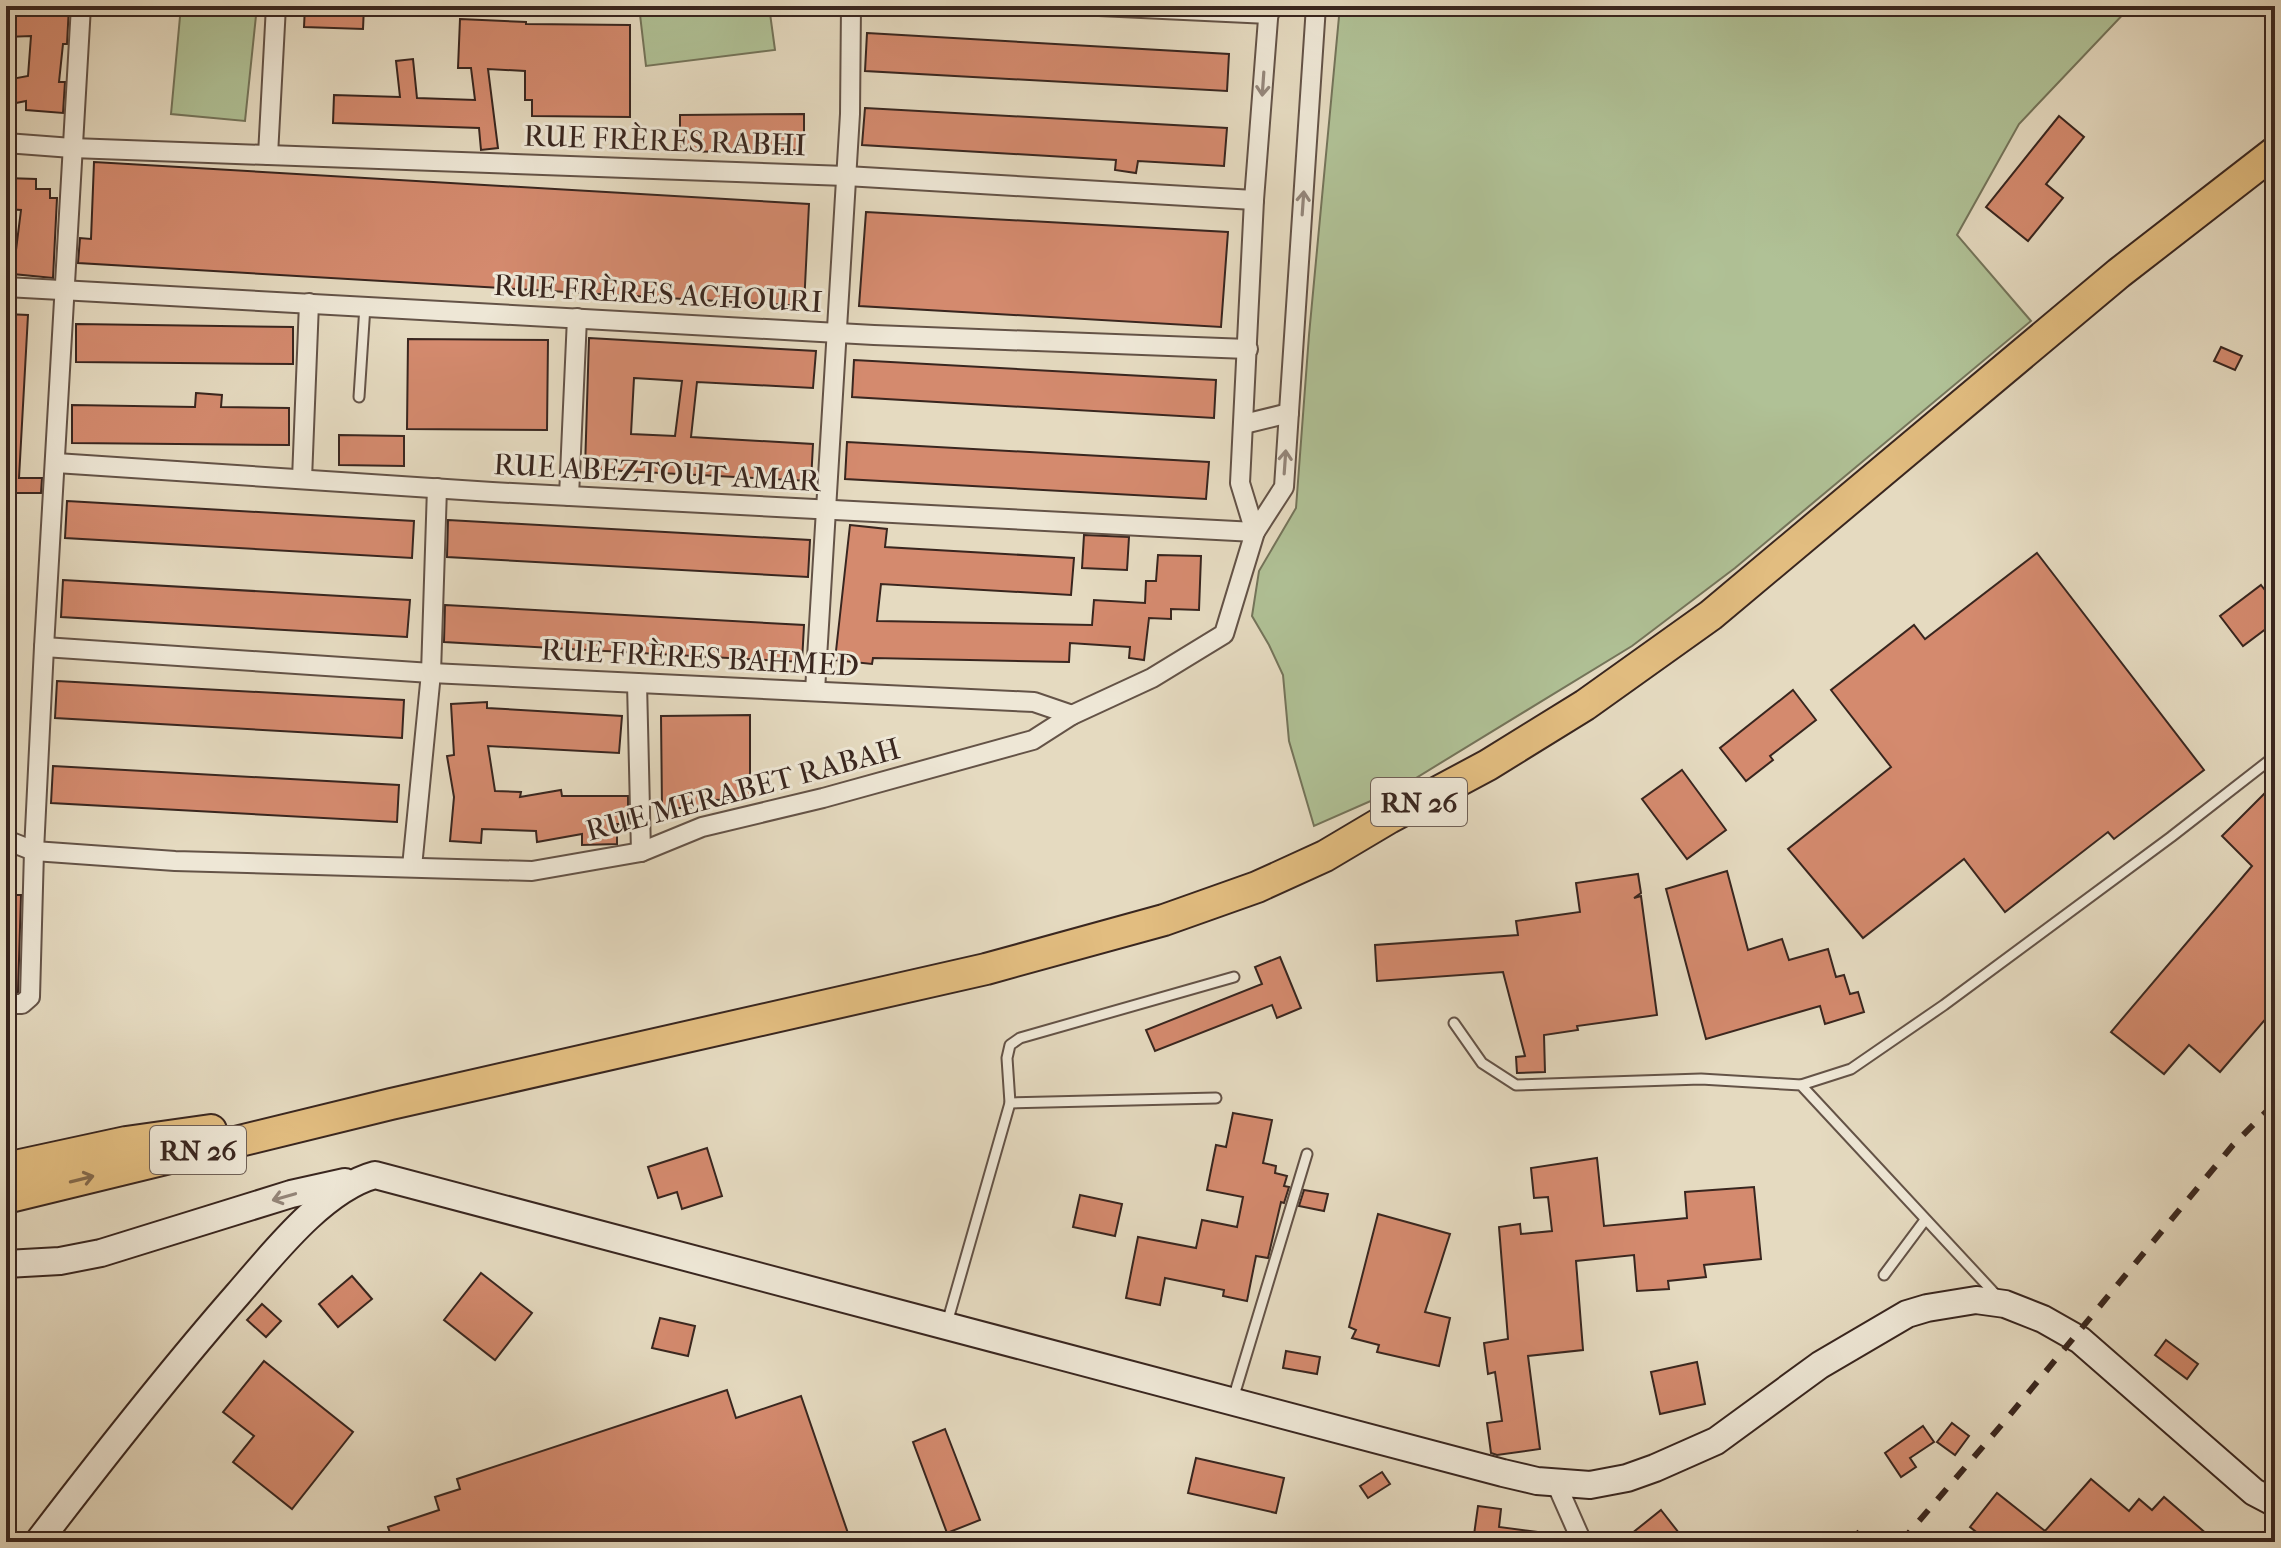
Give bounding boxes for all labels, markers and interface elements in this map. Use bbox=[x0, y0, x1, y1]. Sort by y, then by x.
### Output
one-way arrow bbox=[1255, 70, 1270, 97]
street label: RUE FRÈRES RABHI bbox=[523, 119, 807, 163]
one-way arrow bbox=[1296, 190, 1311, 217]
street label: RUE FRÈRES ACHOURI bbox=[493, 268, 823, 320]
street label: RUE ABEZTOUT AMAR bbox=[492, 447, 823, 499]
one-way arrow bbox=[1278, 449, 1293, 476]
street label: RUE FRÈRES BAHMED bbox=[540, 632, 860, 684]
street label: RUE MERABET RABAH bbox=[582, 731, 904, 849]
road number: RN 26 bbox=[1371, 778, 1467, 826]
road number: RN 26 bbox=[150, 1126, 246, 1174]
one-way arrow bbox=[68, 1171, 94, 1186]
one-way arrow bbox=[272, 1191, 297, 1205]

